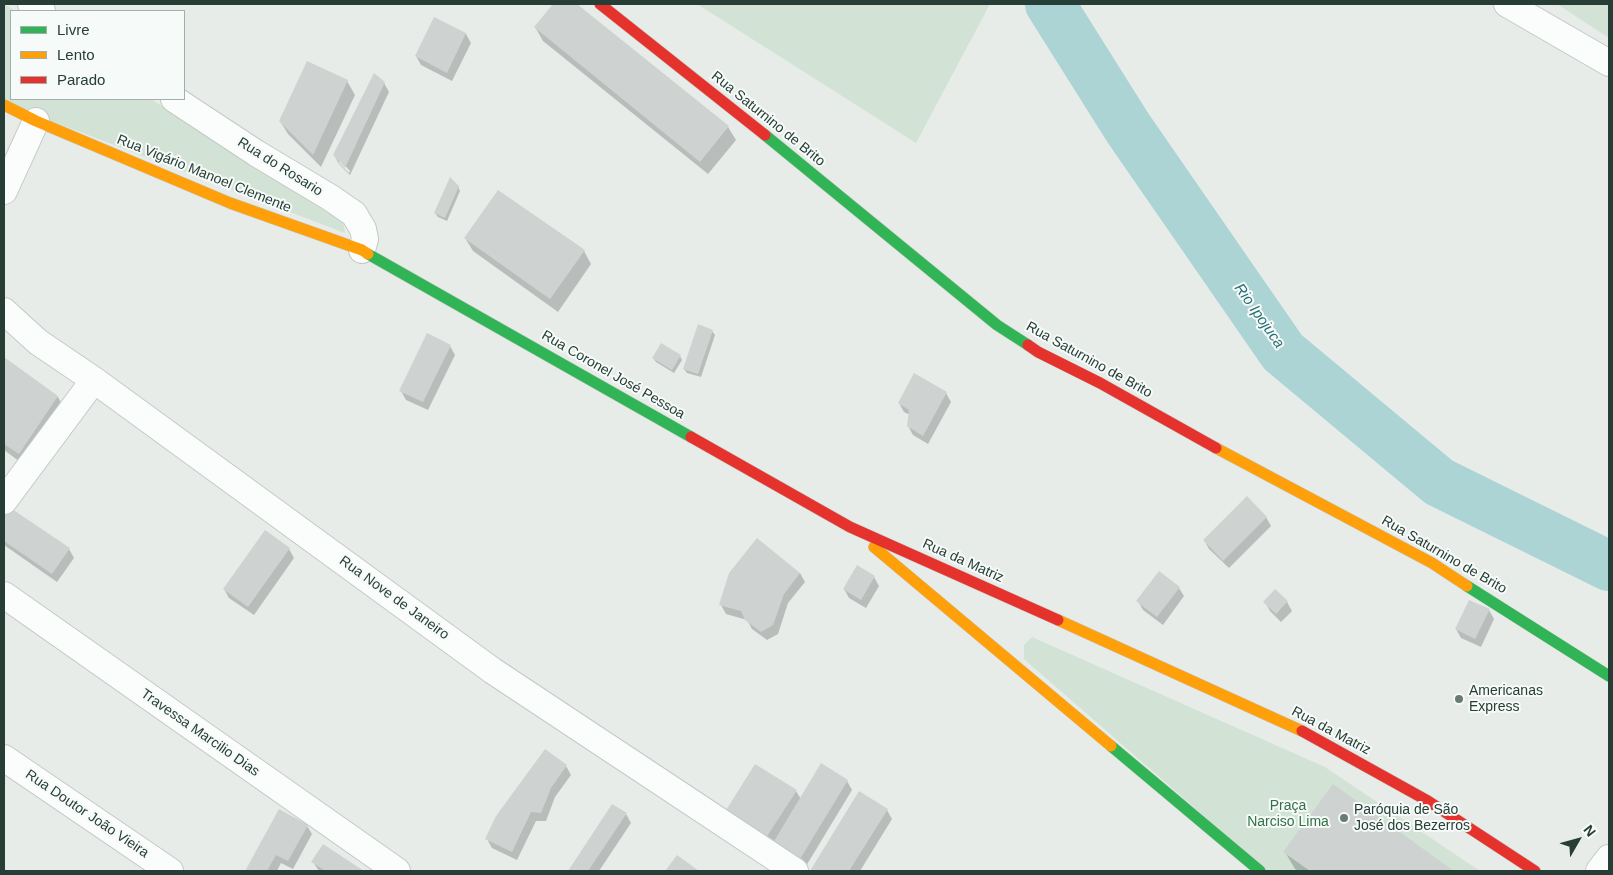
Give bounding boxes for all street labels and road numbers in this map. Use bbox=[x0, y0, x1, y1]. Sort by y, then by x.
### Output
street label: Rua Saturnino de Brito bbox=[708, 68, 828, 170]
street label: Rua Vigário Manoel Clemente bbox=[114, 131, 294, 217]
street label: Rua do Rosario bbox=[234, 134, 326, 200]
street label: Rua Saturnino de Brito bbox=[1023, 318, 1155, 402]
street label: Rua Coronel José Pessoa bbox=[538, 327, 688, 423]
street label: Rua Saturnino de Brito bbox=[1378, 512, 1510, 598]
street label: Rua da Matriz bbox=[920, 536, 1006, 586]
street label: Rua Nove de Janeiro bbox=[336, 553, 452, 643]
street label: Travessa Marcilio Dias bbox=[137, 686, 263, 780]
street label: Rua da Matriz bbox=[1289, 703, 1373, 759]
street label: Rua Doutor João Vieira bbox=[22, 766, 152, 862]

